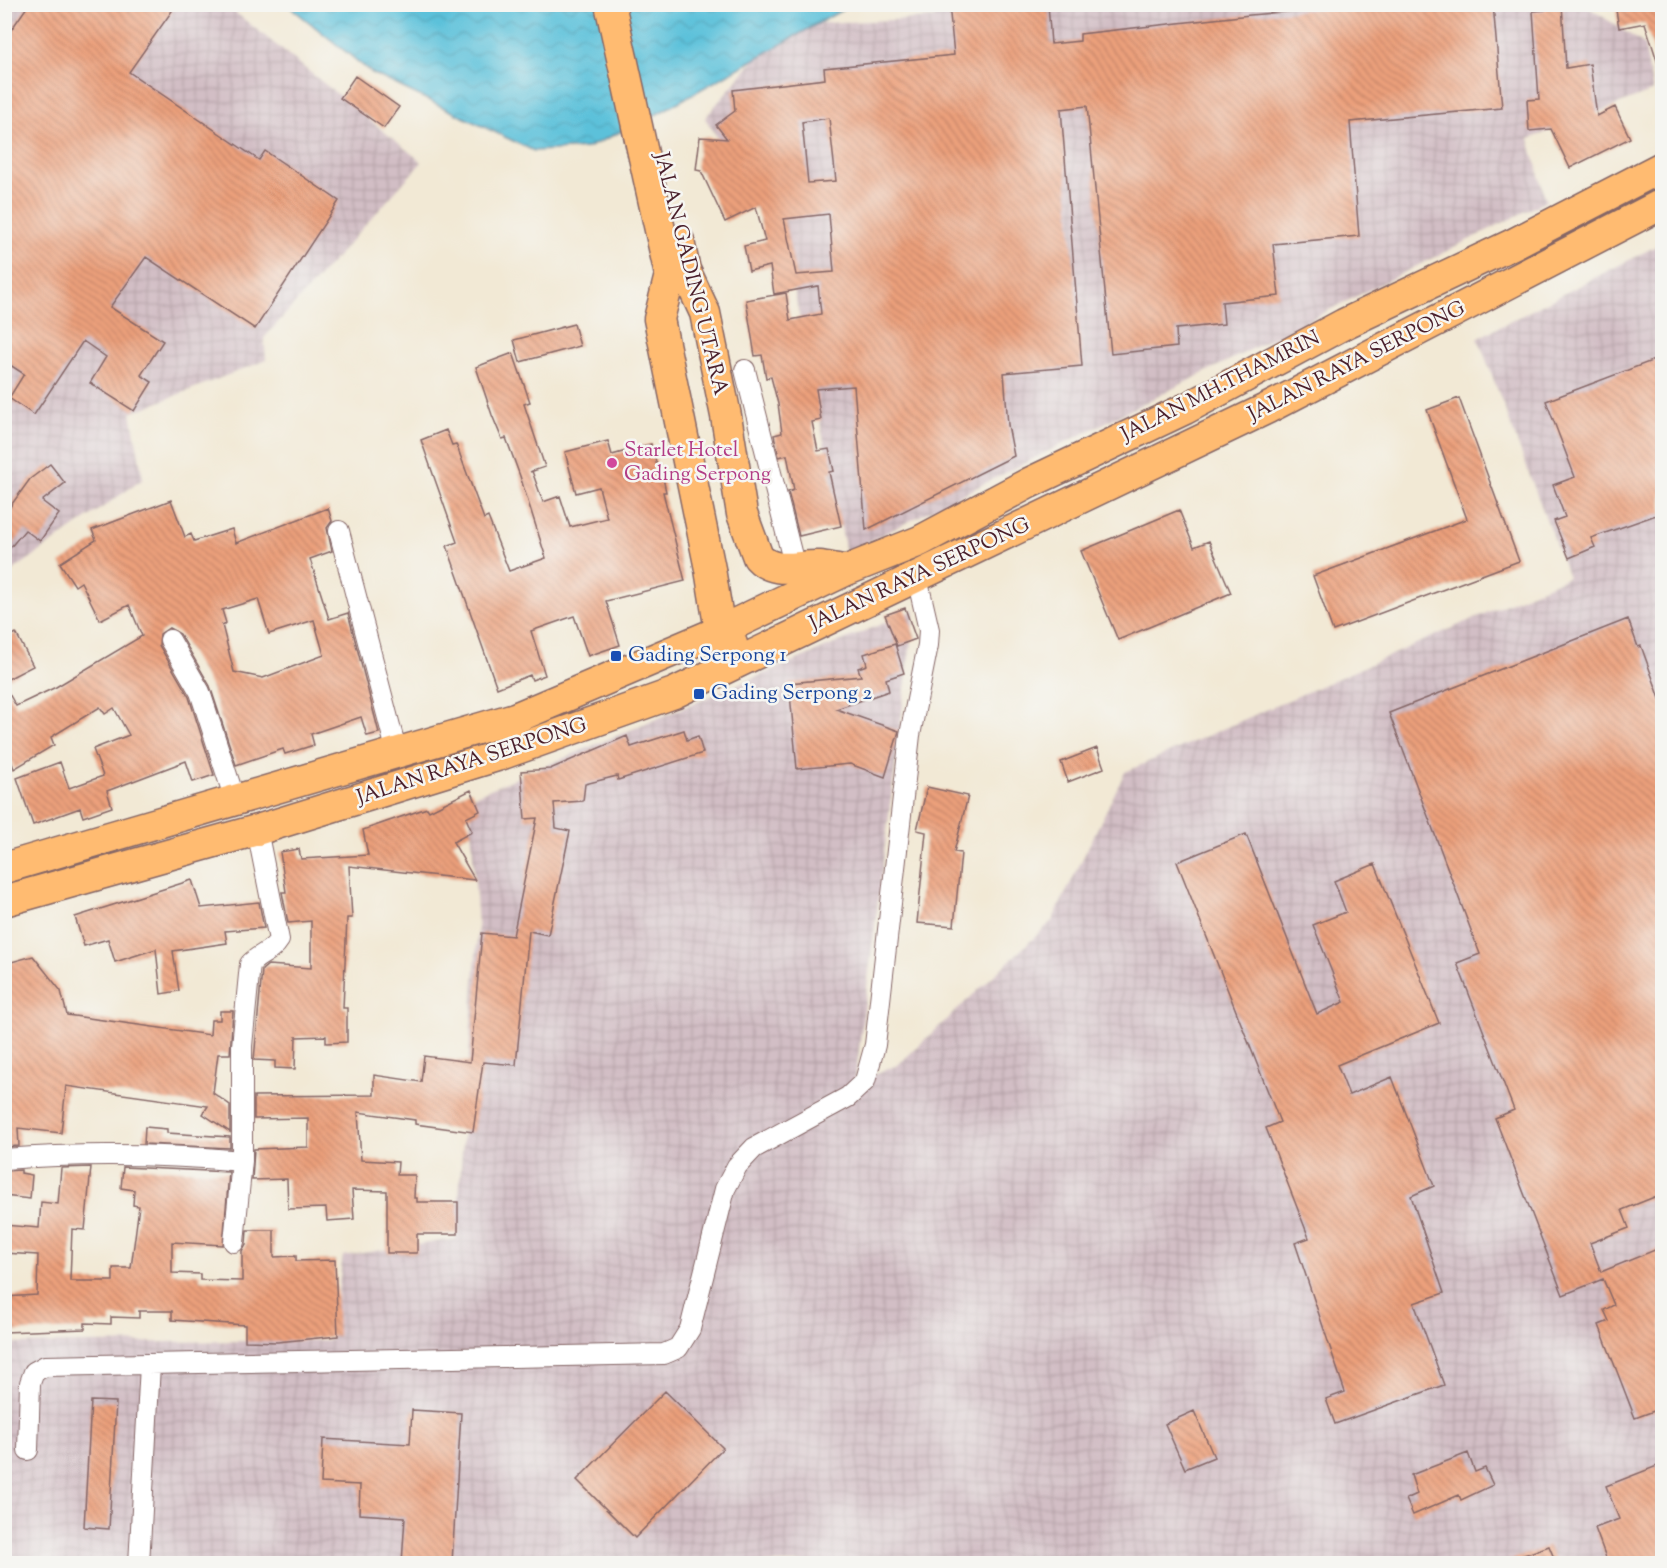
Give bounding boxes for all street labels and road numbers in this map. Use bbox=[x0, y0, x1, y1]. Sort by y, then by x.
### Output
street label: JALAN GADING UTARA bbox=[645, 148, 735, 399]
street label: JALAN RAYA SERPONG bbox=[1242, 294, 1471, 430]
street label: JALAN MH.THAMRIN bbox=[1115, 324, 1326, 451]
street label: JALAN RAYA SERPONG bbox=[804, 511, 1035, 640]
street label: JALAN RAYA SERPONG bbox=[352, 711, 591, 814]

